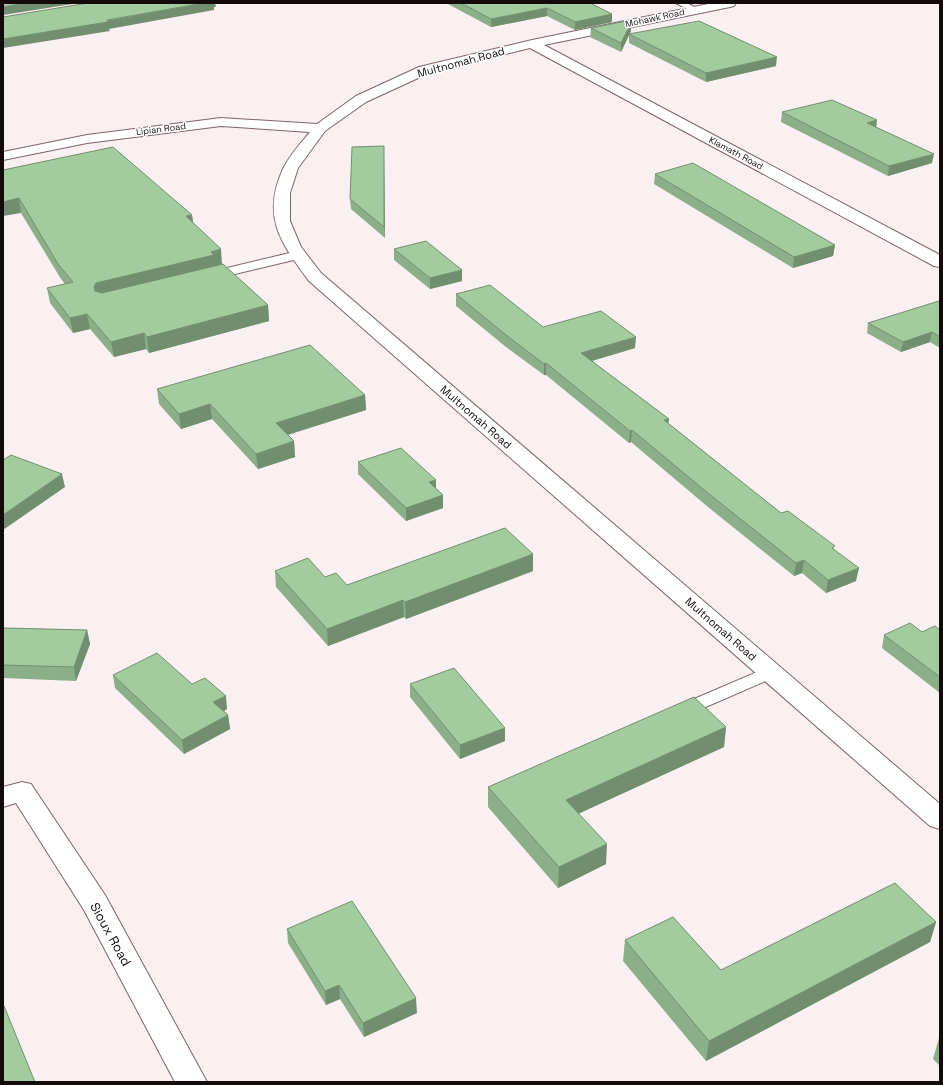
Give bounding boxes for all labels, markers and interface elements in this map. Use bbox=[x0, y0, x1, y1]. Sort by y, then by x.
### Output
street label: Mohawk Road bbox=[624, 6, 686, 30]
street label: Multnomah Road bbox=[416, 44, 506, 80]
street label: Lipian Road bbox=[135, 120, 187, 138]
street label: Klamath Road bbox=[707, 134, 765, 172]
street label: Multnomah Road bbox=[437, 382, 515, 452]
street label: Multnomah Road bbox=[682, 594, 760, 664]
street label: Sioux Road bbox=[86, 899, 135, 969]

